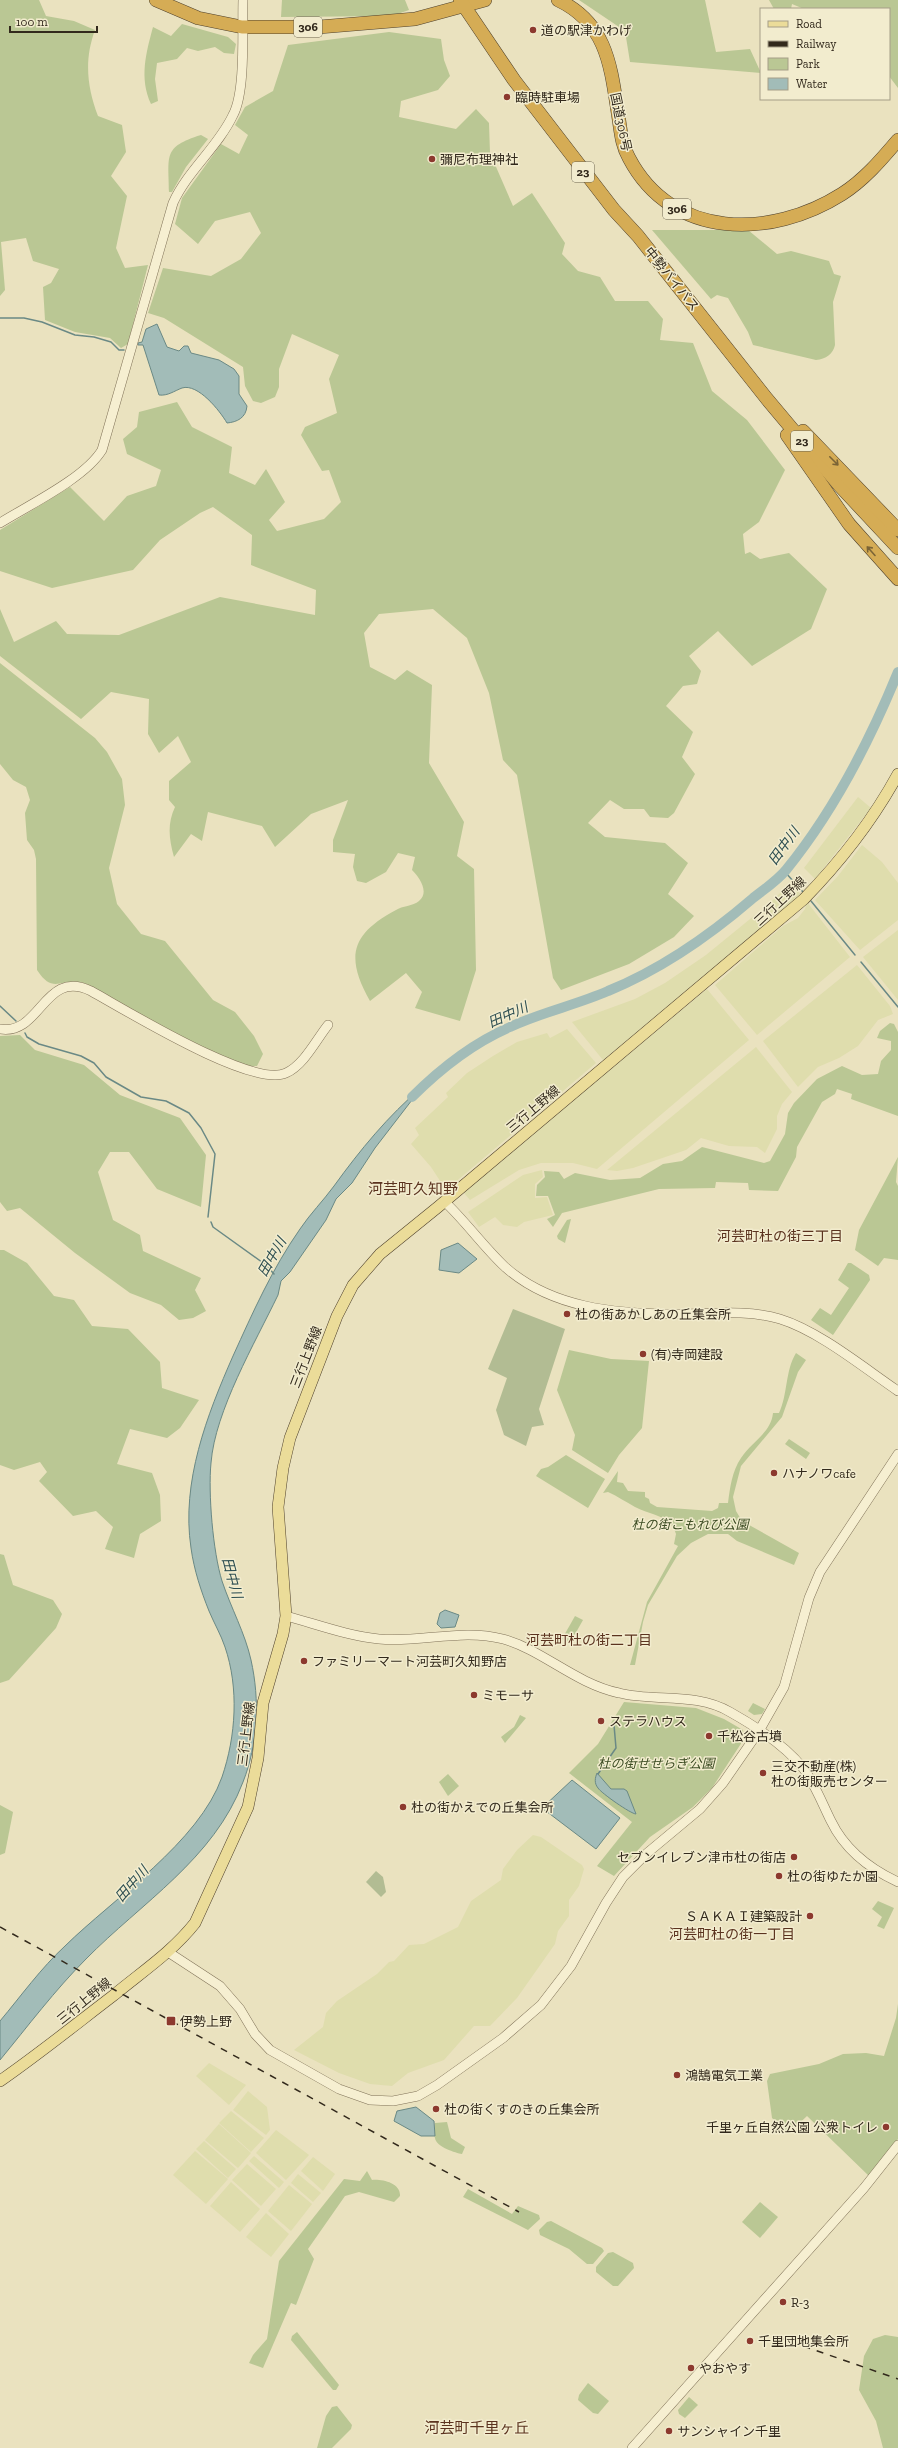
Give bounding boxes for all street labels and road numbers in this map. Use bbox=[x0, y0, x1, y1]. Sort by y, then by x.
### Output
road number: 306 bbox=[294, 17, 322, 37]
street label: 国道306号 bbox=[607, 91, 635, 153]
road number: 23 bbox=[572, 162, 594, 182]
road number: 306 bbox=[663, 199, 691, 219]
street label: 中勢バイパス bbox=[642, 244, 702, 314]
road number: 23 bbox=[791, 431, 813, 451]
street label: 三行上野線 bbox=[751, 873, 809, 929]
street label: 三行上野線 bbox=[503, 1082, 563, 1136]
street label: 三行上野線 bbox=[287, 1324, 325, 1390]
street label: 三行上野線 bbox=[235, 1701, 257, 1767]
street label: 三行上野線 bbox=[54, 1975, 114, 2027]

